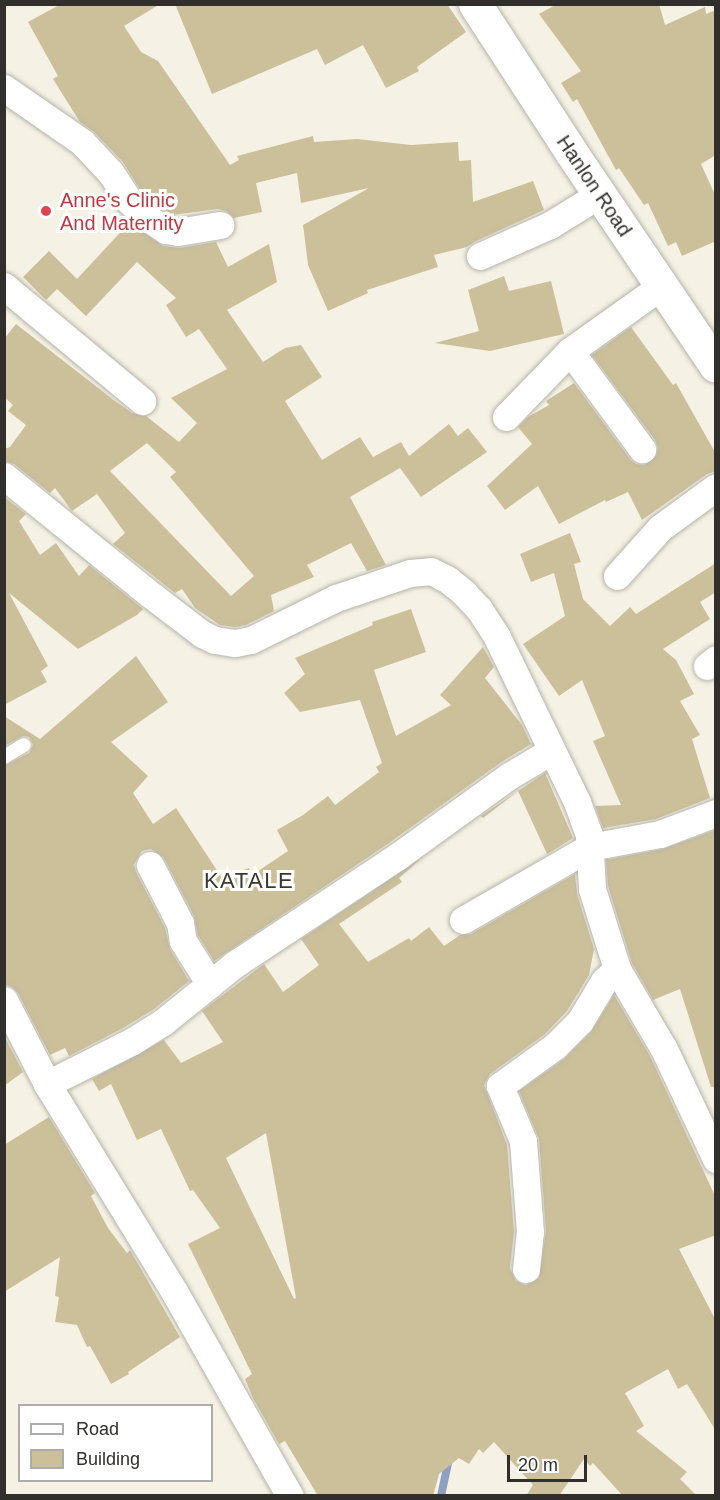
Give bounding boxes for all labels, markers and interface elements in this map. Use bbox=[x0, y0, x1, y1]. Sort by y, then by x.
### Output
street label: Hanlon Road bbox=[551, 131, 637, 241]
place label: Anne's Clinic And Maternity bbox=[60, 188, 183, 235]
marker: Anne's Clinic And Maternity bbox=[37, 202, 55, 220]
district label: KATALE bbox=[204, 868, 294, 894]
legend bbox=[18, 1404, 213, 1482]
text: Road bbox=[76, 1419, 119, 1439]
scale bar bbox=[510, 1443, 590, 1481]
text: Building bbox=[76, 1449, 140, 1469]
text: 20 m bbox=[518, 1455, 558, 1475]

